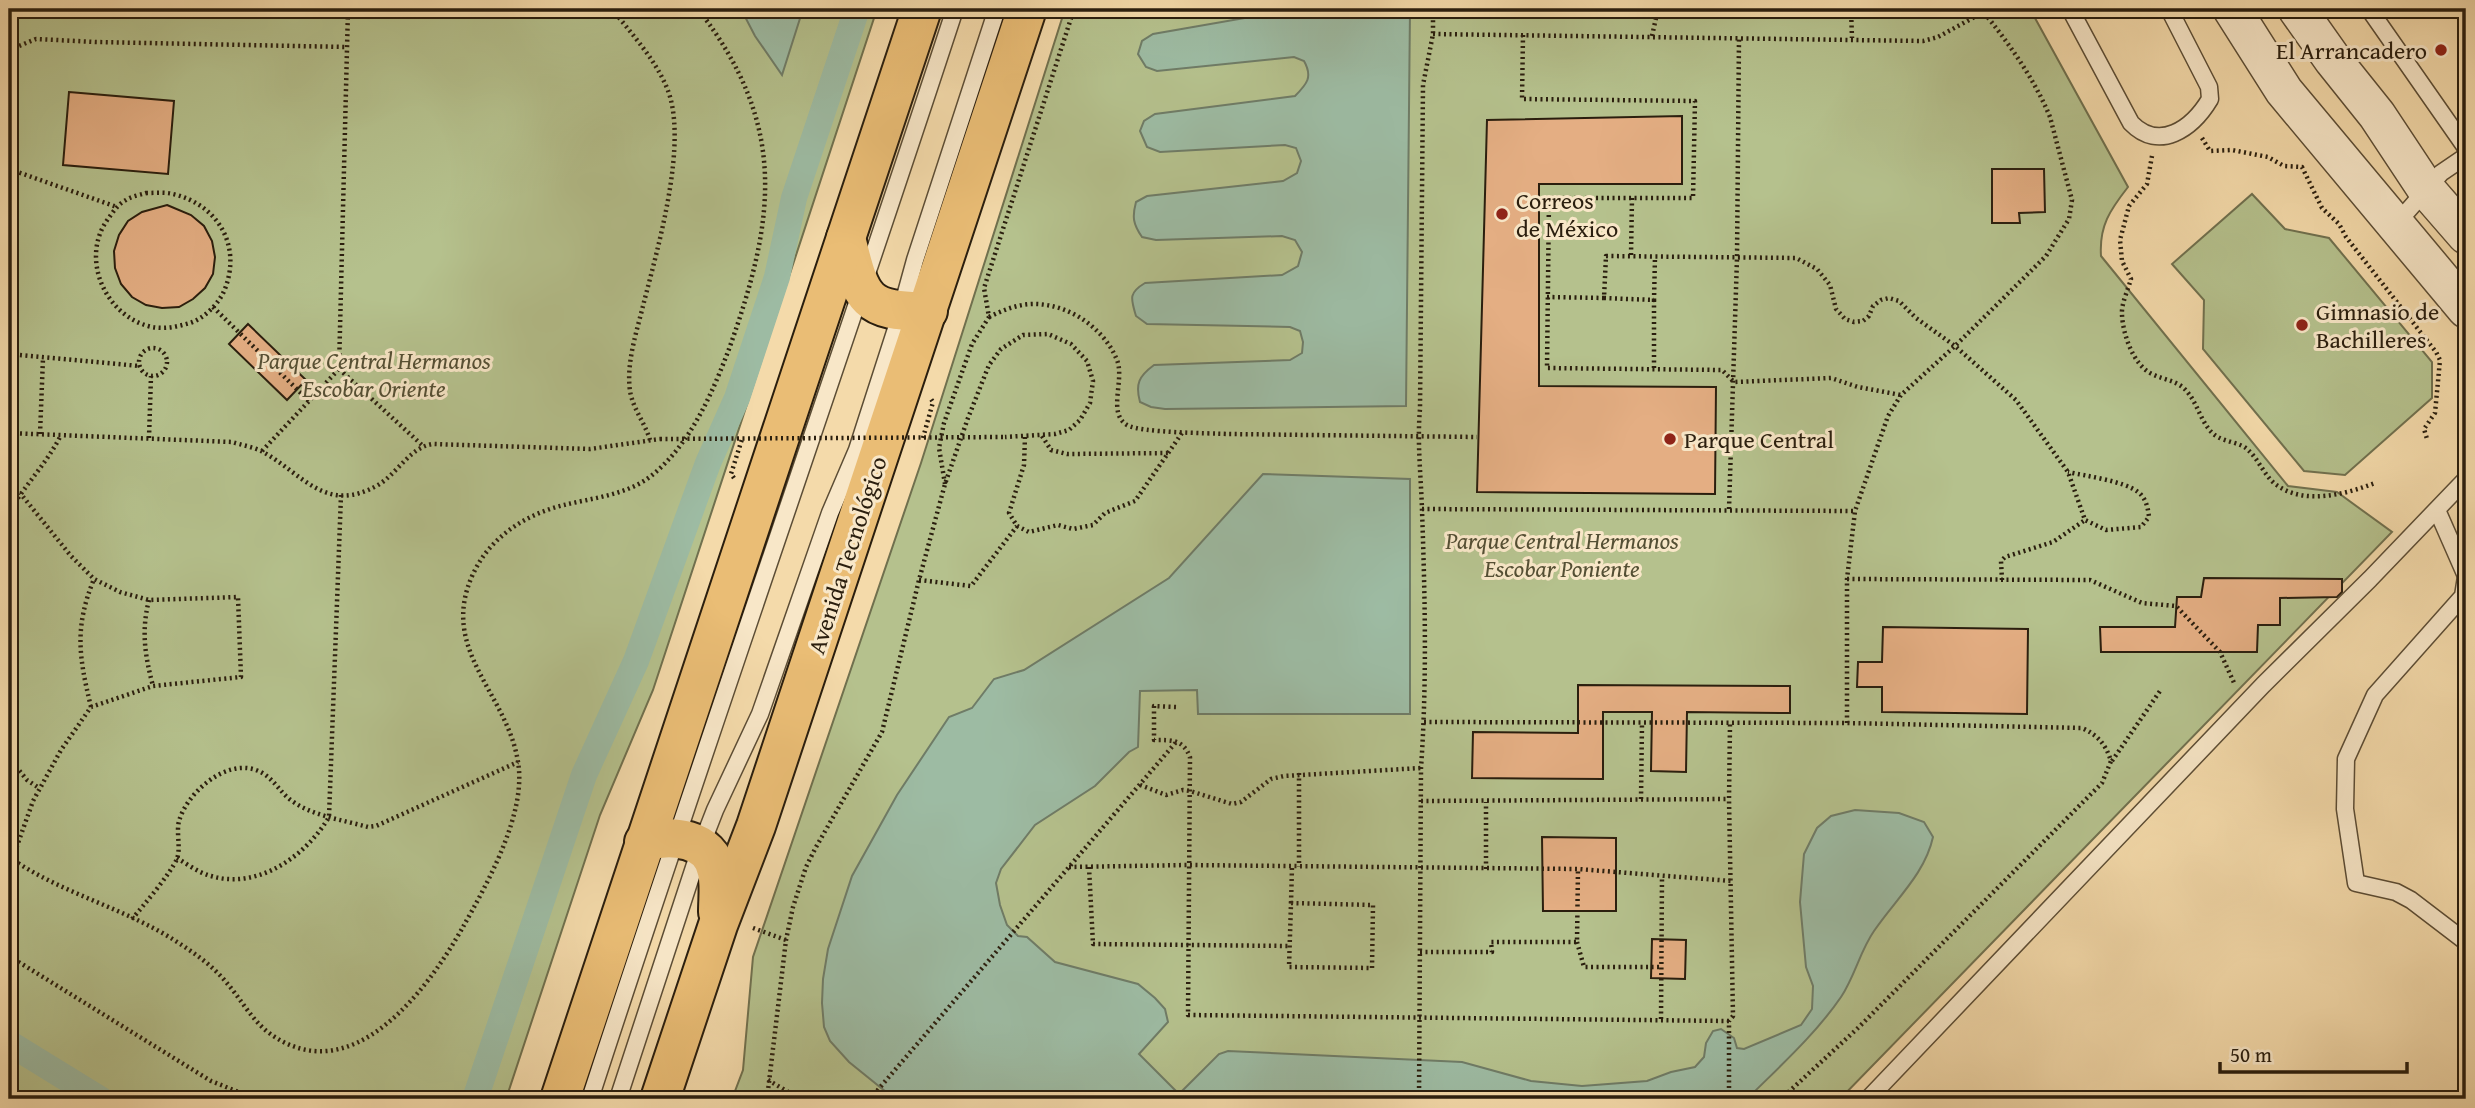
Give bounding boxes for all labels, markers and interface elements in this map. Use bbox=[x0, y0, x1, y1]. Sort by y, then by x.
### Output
place label: El Arrancadero bbox=[2276, 33, 2427, 68]
marker: El Arrancadero bbox=[2433, 42, 2449, 58]
place label: Correos de México bbox=[1516, 183, 1618, 246]
marker: Correos de México bbox=[1494, 206, 1510, 222]
place label: Gimnasio de Bachilleres bbox=[2316, 294, 2439, 357]
marker: Gimnasio de Bachilleres bbox=[2294, 317, 2310, 333]
park label: Parque Central Hermanos Escobar Oriente bbox=[256, 343, 491, 406]
place label: Parque Central bbox=[1684, 422, 1834, 457]
marker: Parque Central bbox=[1662, 431, 1678, 447]
street label: Avenida Tecnológico bbox=[798, 451, 896, 659]
park label: Parque Central Hermanos Escobar Poniente bbox=[1444, 523, 1679, 586]
scale bar bbox=[2220, 1031, 2407, 1075]
text: 50 m bbox=[2230, 1039, 2272, 1070]

